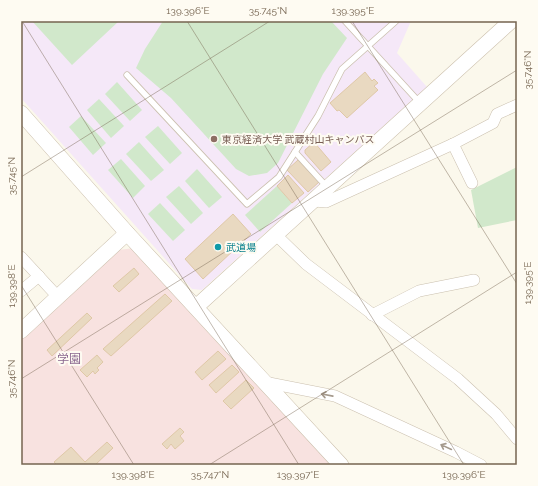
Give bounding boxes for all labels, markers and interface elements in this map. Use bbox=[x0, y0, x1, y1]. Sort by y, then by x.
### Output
text: 139.396°E bbox=[166, 5, 210, 16]
text: 35.745°N bbox=[249, 5, 287, 16]
text: 139.395°E bbox=[332, 5, 374, 16]
text: 35.746°N bbox=[522, 50, 533, 90]
marker: 東京経済大学 武蔵村山キャンパス bbox=[209, 134, 219, 144]
place label: 東京経済大学 武蔵村山キャンパス bbox=[222, 134, 375, 145]
text: 35.745°N bbox=[6, 157, 17, 195]
marker: 武道場 bbox=[213, 242, 223, 252]
place label: 武道場 bbox=[226, 242, 256, 253]
text: 139.395°E bbox=[522, 262, 533, 304]
text: 139.398°E bbox=[6, 264, 17, 308]
district label: 学園 bbox=[57, 352, 81, 366]
text: 35.746°N bbox=[6, 359, 17, 399]
one-way arrow bbox=[321, 390, 334, 398]
one-way arrow bbox=[441, 443, 453, 450]
text: 139.398°E bbox=[111, 469, 155, 480]
text: 35.747°N bbox=[191, 469, 229, 480]
text: 139.397°E bbox=[277, 469, 319, 480]
text: 139.396°E bbox=[442, 469, 486, 480]

